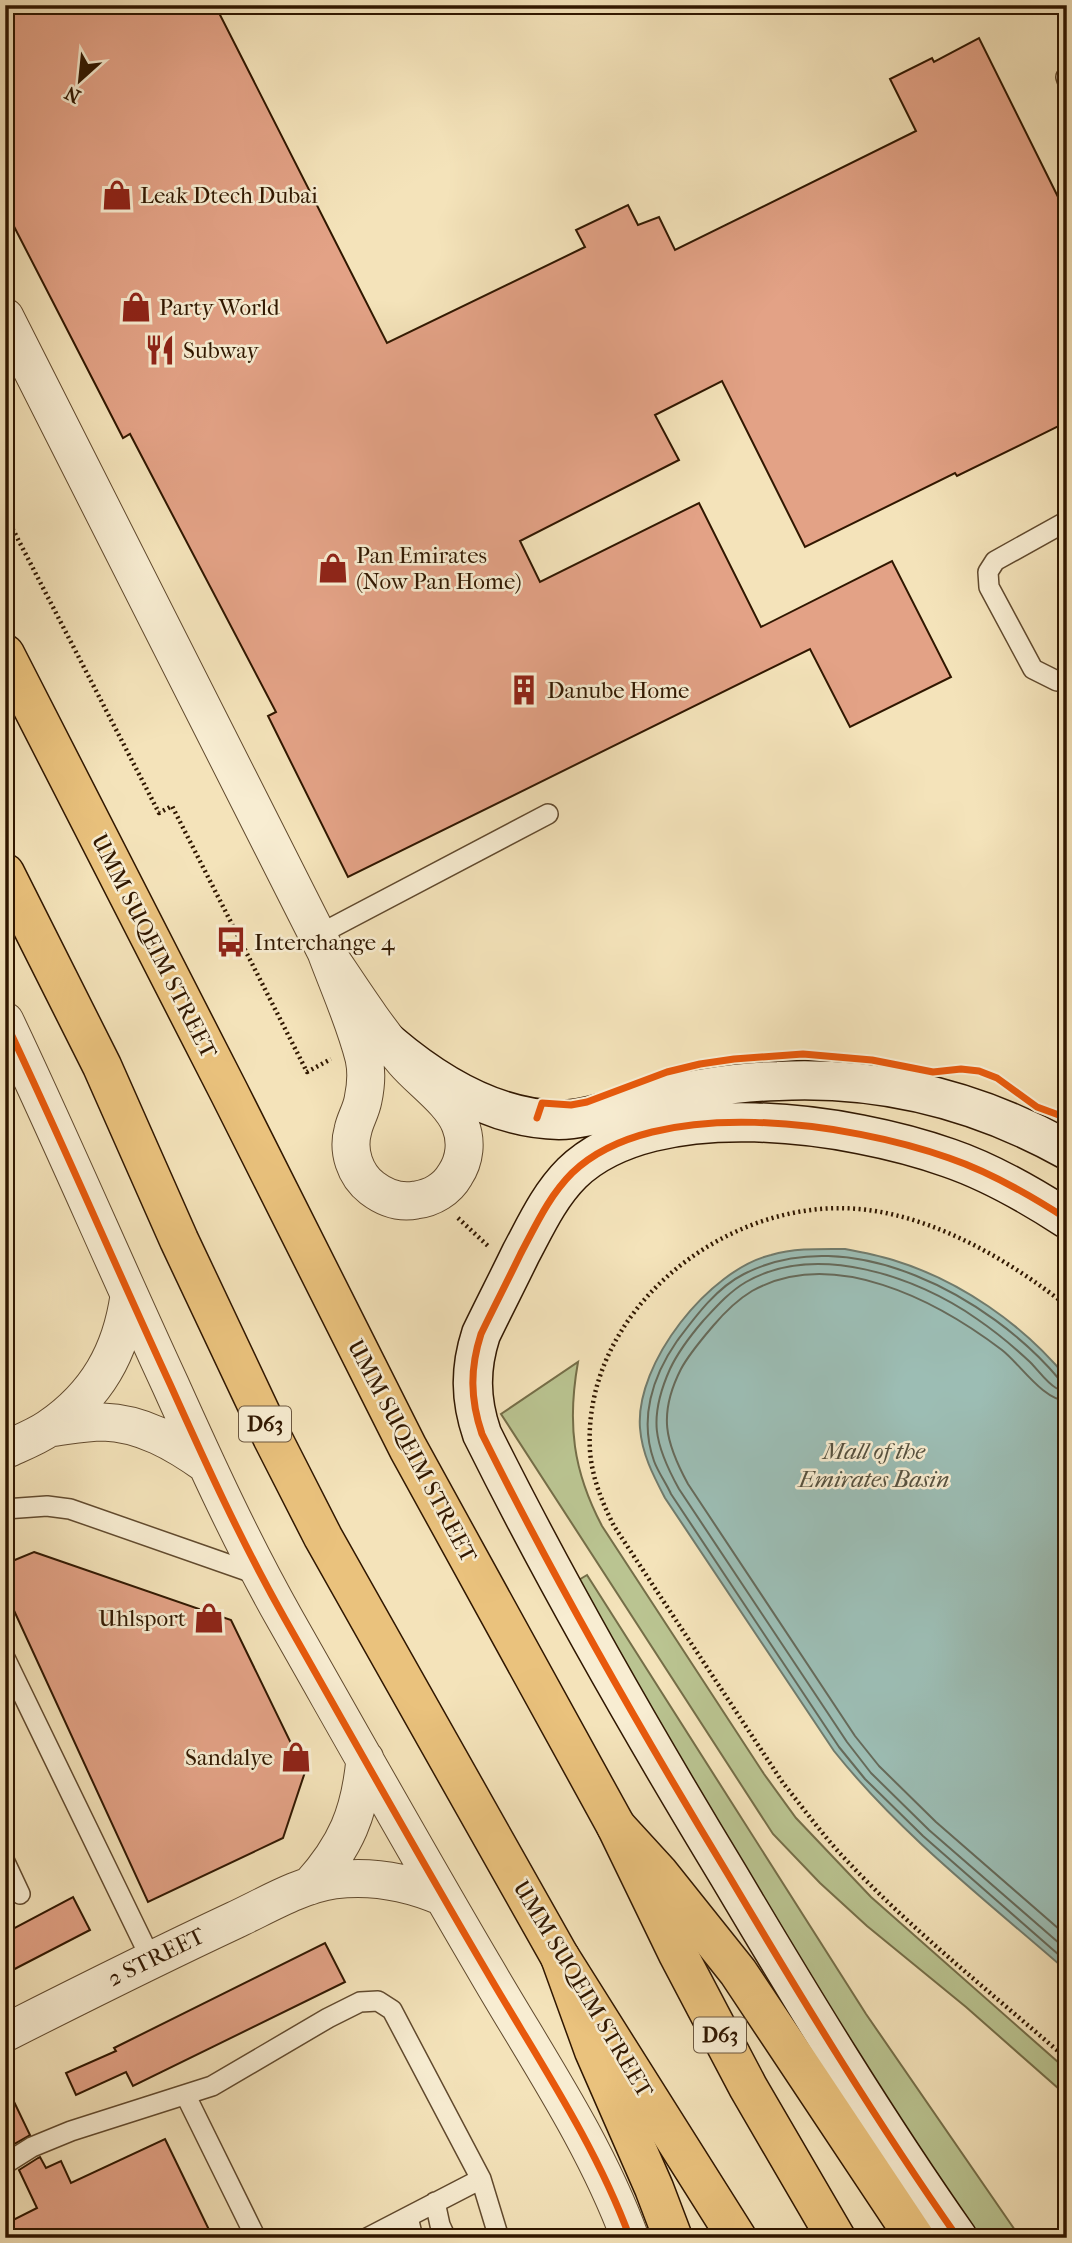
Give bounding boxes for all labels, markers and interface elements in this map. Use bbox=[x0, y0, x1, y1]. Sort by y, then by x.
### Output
north arrow bbox=[46, 46, 116, 116]
text: N bbox=[61, 81, 84, 107]
shop icon: Leak Dtech Dubai bbox=[100, 178, 134, 212]
place label: Leak Dtech Dubai bbox=[140, 182, 318, 209]
shop icon: Party World bbox=[119, 290, 153, 324]
place label: Party World bbox=[159, 294, 280, 321]
restaurant icon: Subway bbox=[143, 333, 177, 367]
place label: Subway bbox=[183, 337, 259, 364]
place label: Pan Emirates (Now Pan Home) bbox=[356, 542, 522, 595]
shop icon: Pan Emirates (Now Pan Home) bbox=[316, 551, 350, 585]
building icon: Danube Home bbox=[507, 673, 541, 707]
place label: Danube Home bbox=[547, 677, 689, 704]
street label: UMM SUQEIM STREET bbox=[86, 829, 223, 1063]
bus stop icon: Interchange 4 bbox=[214, 925, 248, 959]
place label: Interchange 4 bbox=[254, 929, 396, 956]
street label: UMM SUQEIM STREET bbox=[342, 1335, 482, 1567]
road number: D63 bbox=[239, 1406, 291, 1442]
water label: Mall of the Emirates Basin bbox=[797, 1437, 949, 1493]
shop icon: Uhlsport bbox=[192, 1601, 226, 1635]
place label: Uhlsport bbox=[98, 1605, 186, 1632]
shop icon: Sandalye bbox=[279, 1740, 313, 1774]
place label: Sandalye bbox=[185, 1744, 273, 1771]
street label: UMM SUQEIM STREET bbox=[507, 1876, 659, 2103]
street label: 2 STREET bbox=[103, 1922, 209, 1992]
road number: D63 bbox=[694, 2018, 746, 2052]

